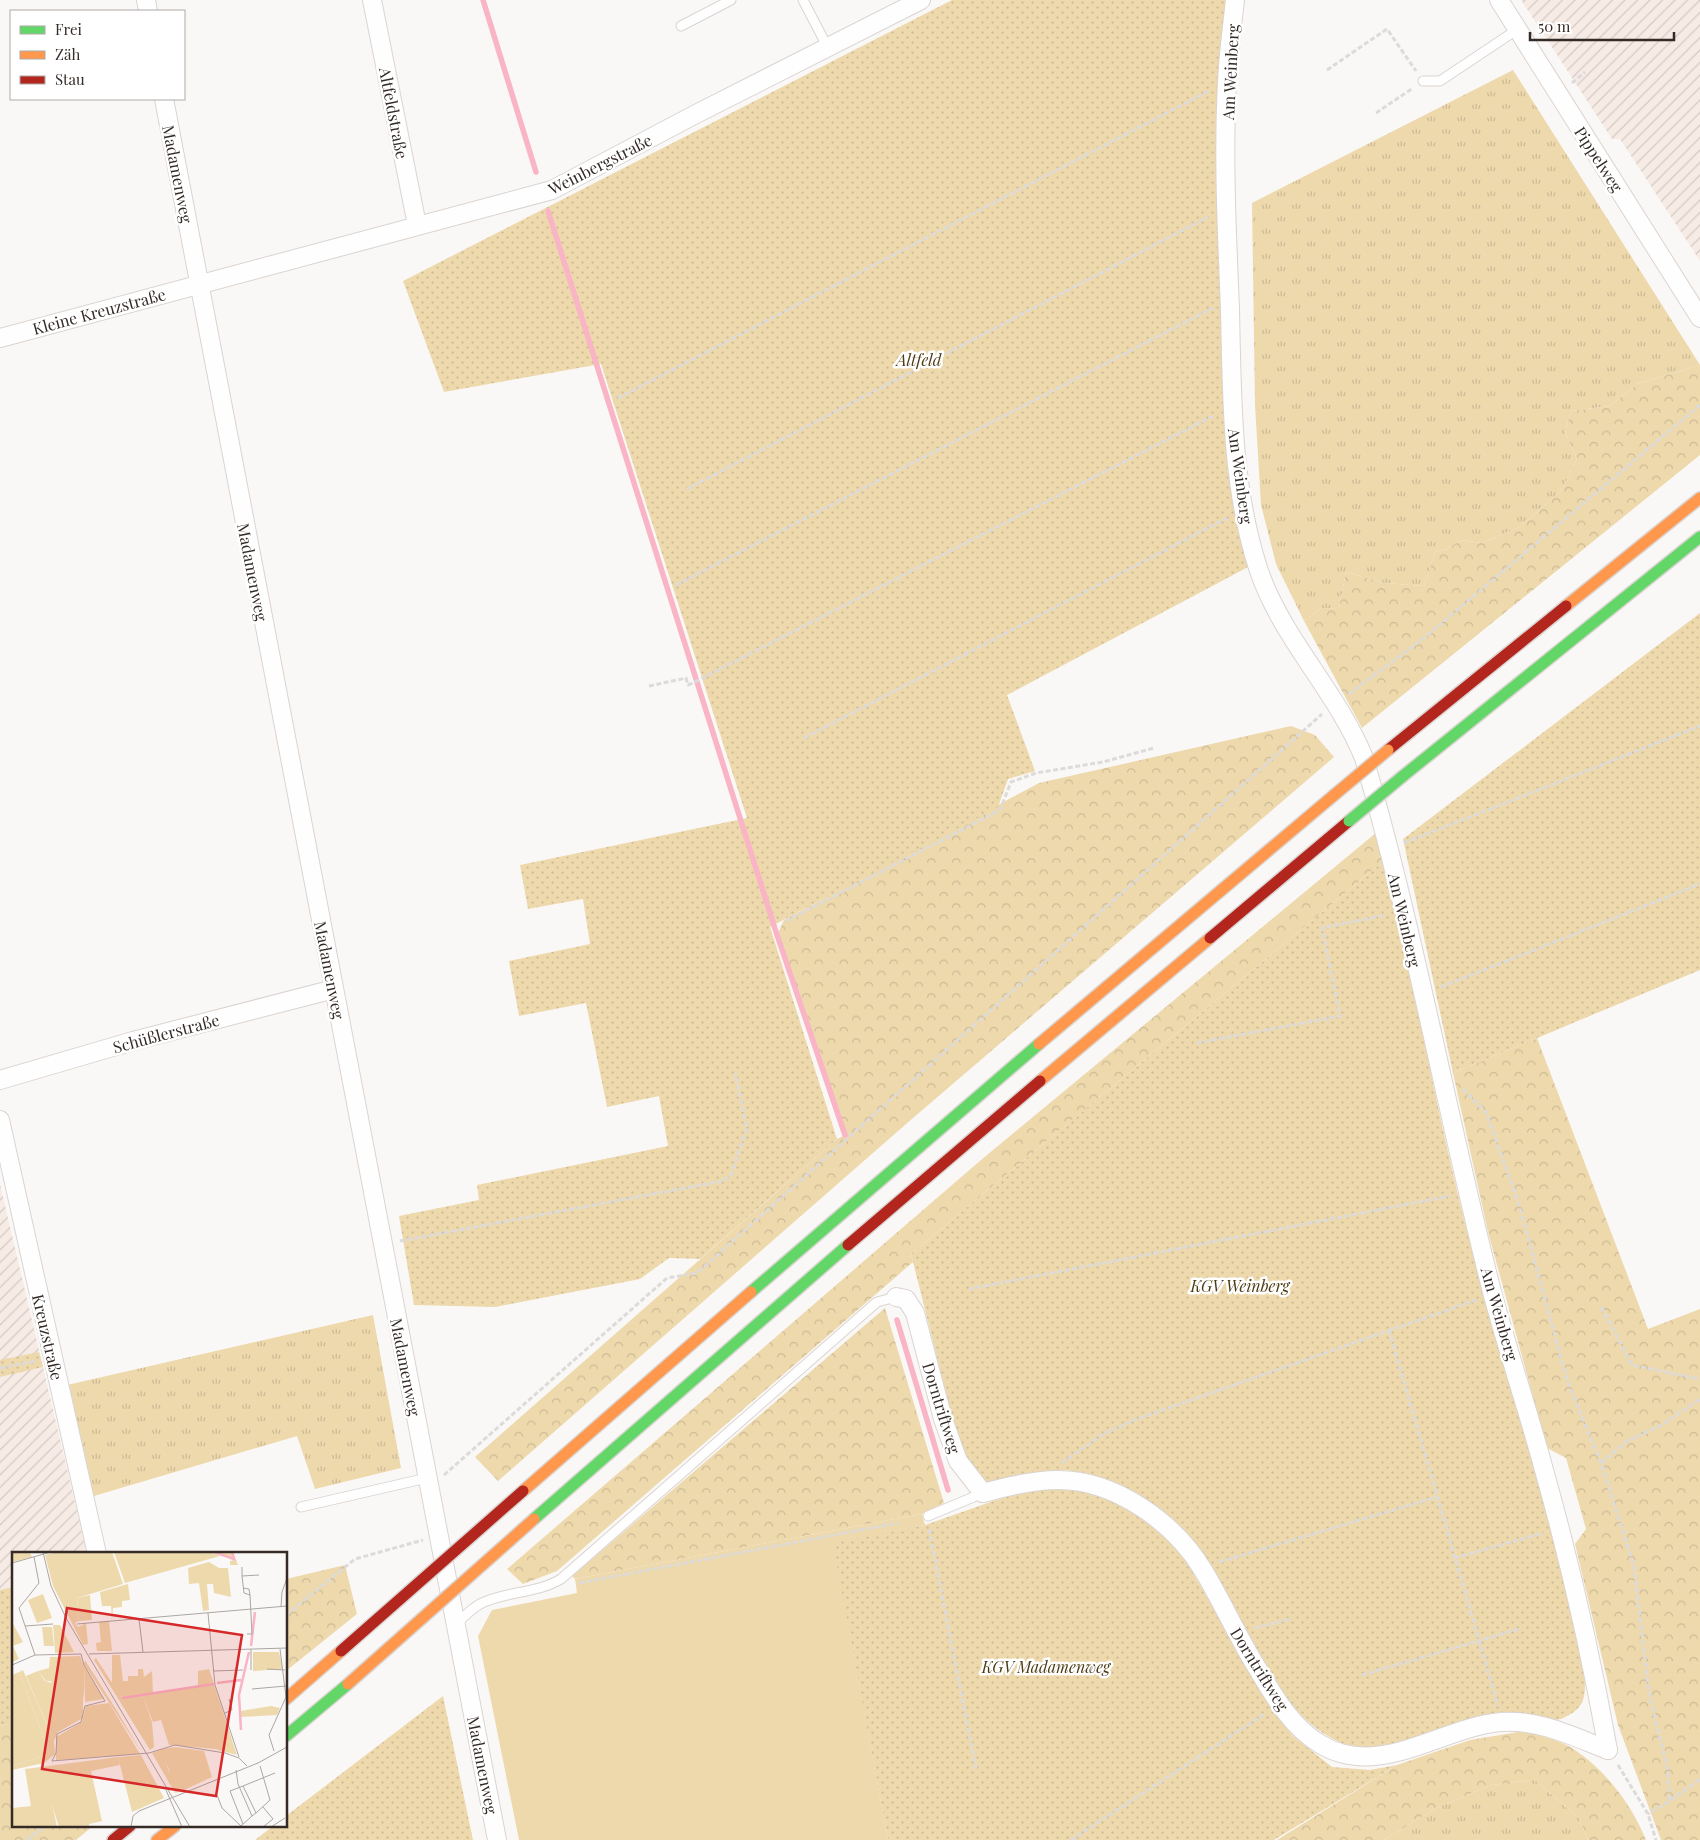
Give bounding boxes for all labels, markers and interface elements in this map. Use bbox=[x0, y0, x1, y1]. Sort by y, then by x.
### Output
legend bbox=[10, 10, 185, 100]
scale bar bbox=[1530, 10, 1674, 42]
text: 50 m bbox=[1538, 16, 1571, 36]
text: Frei bbox=[55, 19, 83, 39]
street label: Am Weinberg bbox=[1217, 23, 1243, 122]
text: Zäh bbox=[55, 44, 80, 64]
street label: Altfeldstraße bbox=[375, 65, 413, 160]
text: Stau bbox=[55, 69, 85, 89]
street label: Pippelweg bbox=[1570, 122, 1628, 196]
street label: Madamenweg bbox=[158, 123, 198, 225]
street label: Weinbergstraße bbox=[544, 129, 655, 200]
street label: Kleine Kreuzstraße bbox=[30, 283, 168, 339]
park label: Altfeld bbox=[895, 349, 943, 370]
street label: Am Weinberg bbox=[1224, 426, 1258, 526]
street label: Madamenweg bbox=[233, 521, 273, 623]
street label: Am Weinberg bbox=[1384, 870, 1426, 970]
street label: Madamenweg bbox=[310, 919, 350, 1021]
street label: Schüßlerstraße bbox=[110, 1009, 222, 1057]
street label: Am Weinberg bbox=[1476, 1264, 1523, 1364]
park label: KGV Weinberg bbox=[1190, 1275, 1291, 1296]
street label: Kreuzstraße bbox=[28, 1292, 68, 1382]
street label: Madamenweg bbox=[386, 1316, 426, 1418]
street label: Dorntriftweg bbox=[918, 1360, 966, 1457]
inset map bbox=[12, 1552, 288, 1828]
street label: Dorntriftweg bbox=[1226, 1623, 1294, 1715]
park label: KGV Madamenweg bbox=[981, 1656, 1112, 1677]
street label: Madamenweg bbox=[463, 1714, 503, 1816]

